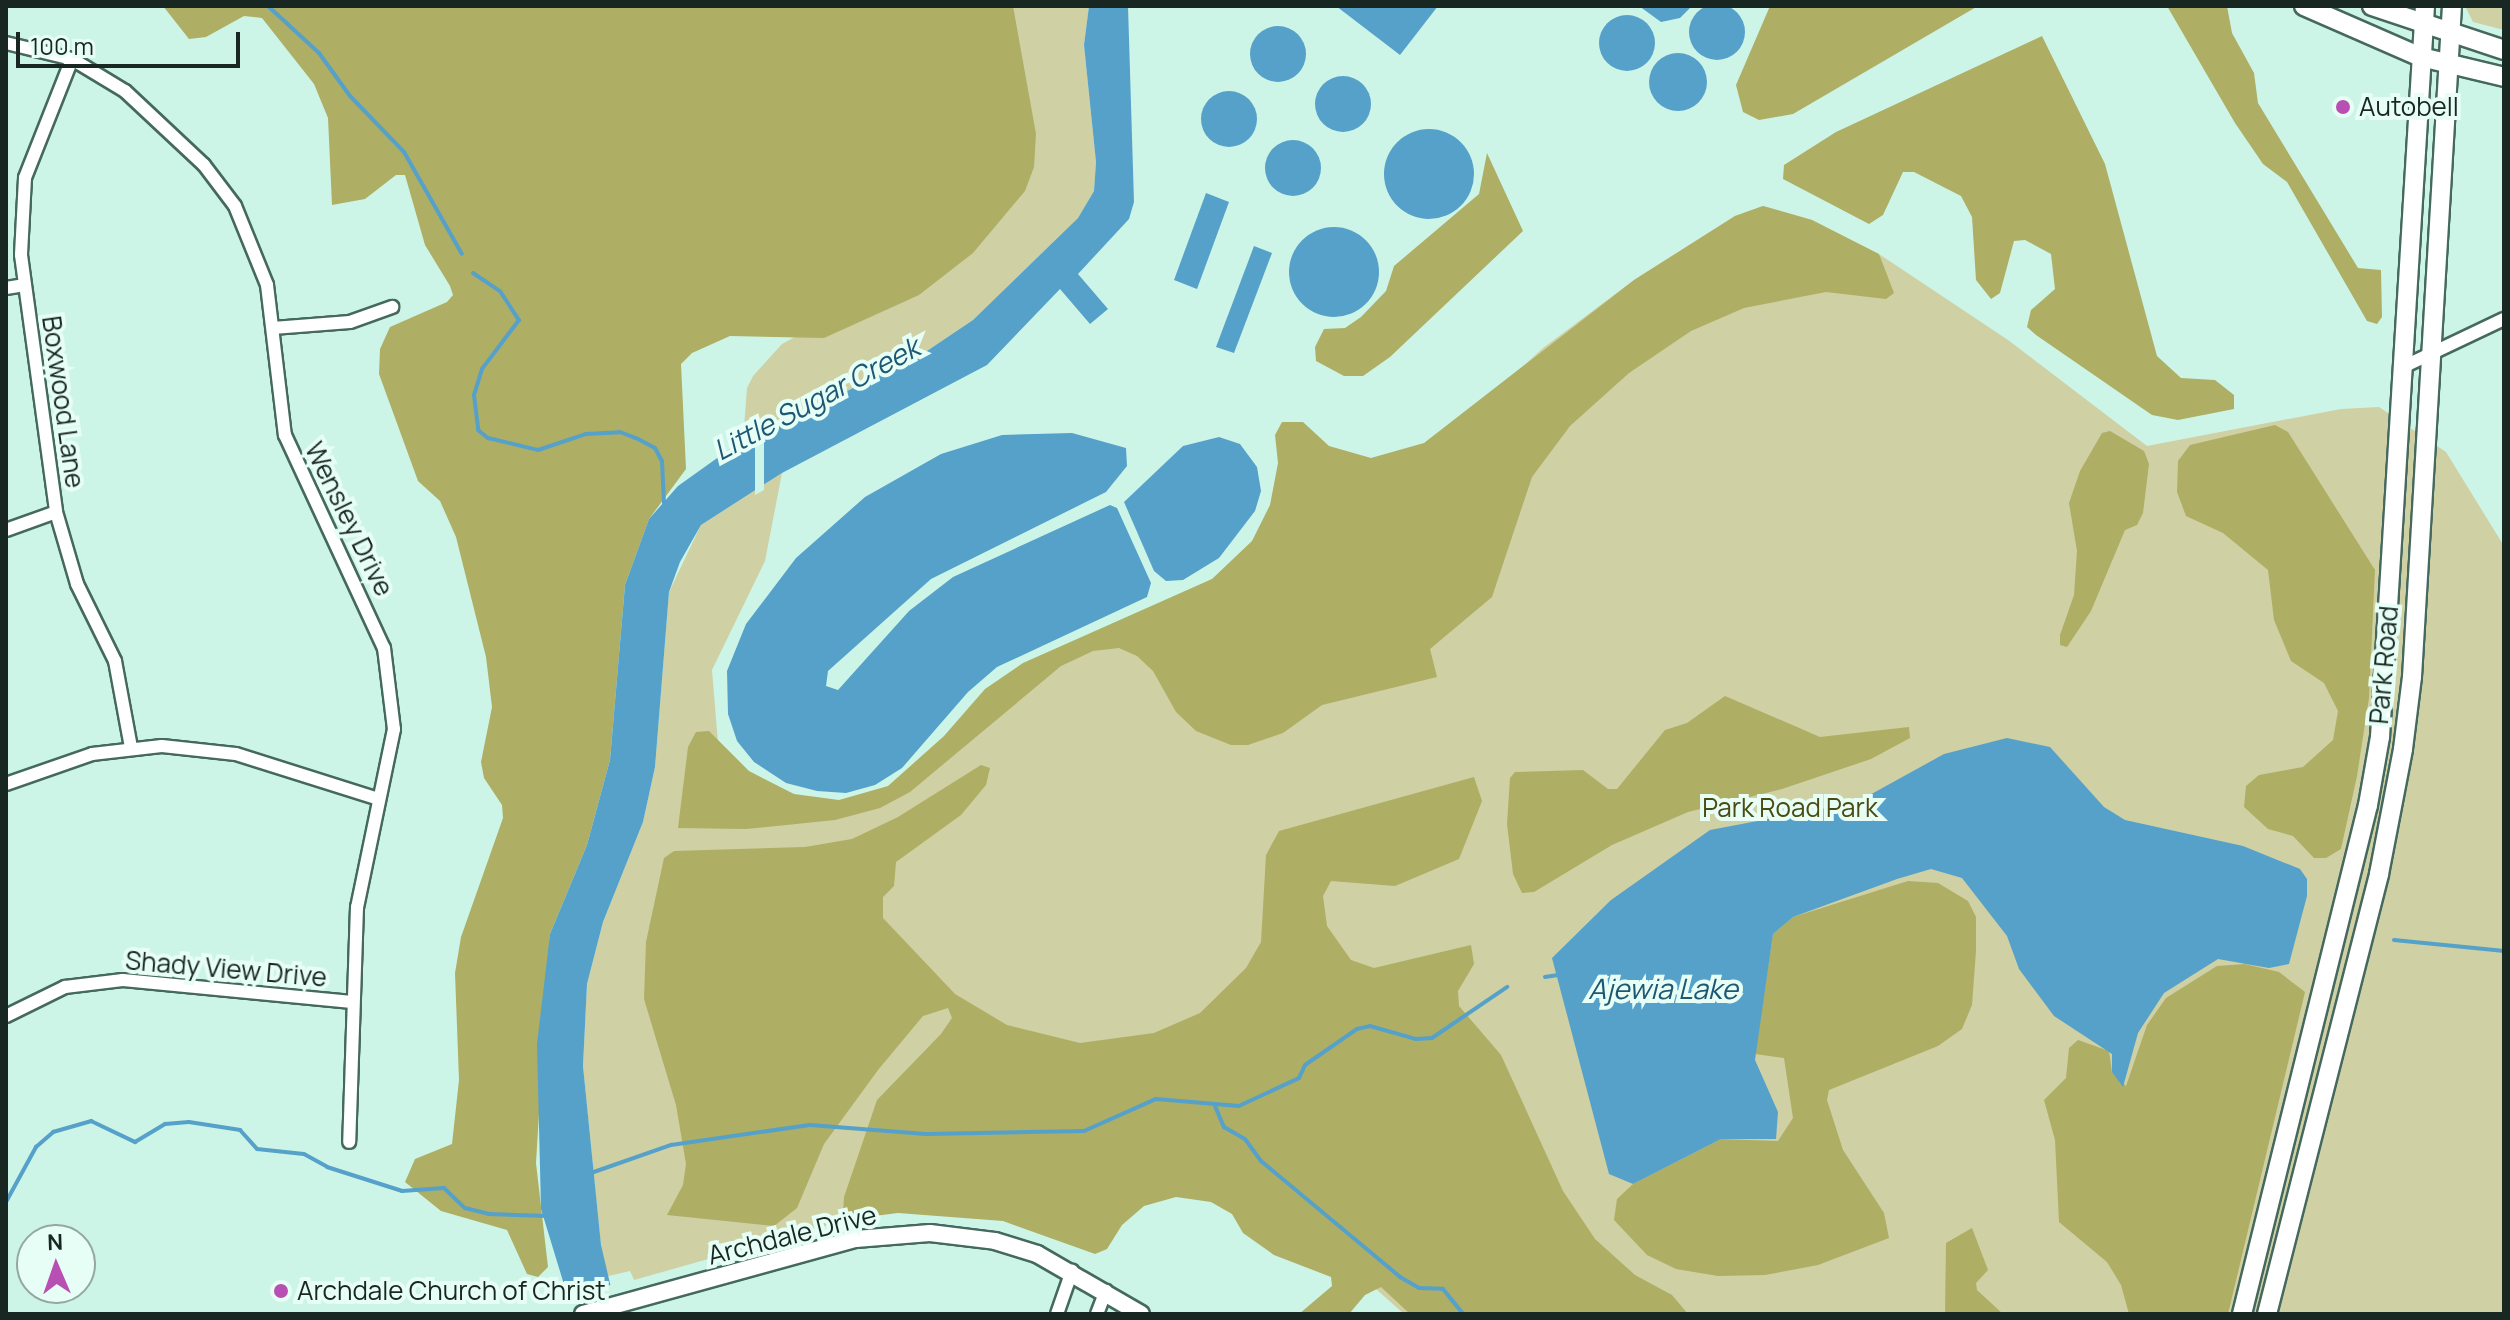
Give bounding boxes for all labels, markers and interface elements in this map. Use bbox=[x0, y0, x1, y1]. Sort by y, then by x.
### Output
scale bar bbox=[20, 16, 244, 66]
text: 100 m bbox=[30, 29, 94, 62]
place label: Autobell bbox=[2359, 91, 2459, 123]
marker: Autobell bbox=[2334, 98, 2352, 116]
street label: Boxwood Lane bbox=[35, 314, 91, 490]
water label: Little Sugar Creek bbox=[707, 330, 925, 466]
street label: Wensley Drive bbox=[298, 437, 400, 601]
street label: Park Road bbox=[2363, 605, 2405, 725]
park label: Park Road Park bbox=[1702, 792, 1878, 824]
street label: Shady View Drive bbox=[124, 945, 328, 993]
water label: Ajewia Lake bbox=[1588, 971, 1738, 1005]
street label: Archdale Drive bbox=[705, 1199, 879, 1271]
north arrow bbox=[16, 1224, 96, 1304]
text: N bbox=[47, 1227, 64, 1257]
place label: Archdale Church of Christ bbox=[297, 1275, 606, 1307]
marker: Archdale Church of Christ bbox=[272, 1282, 290, 1300]

